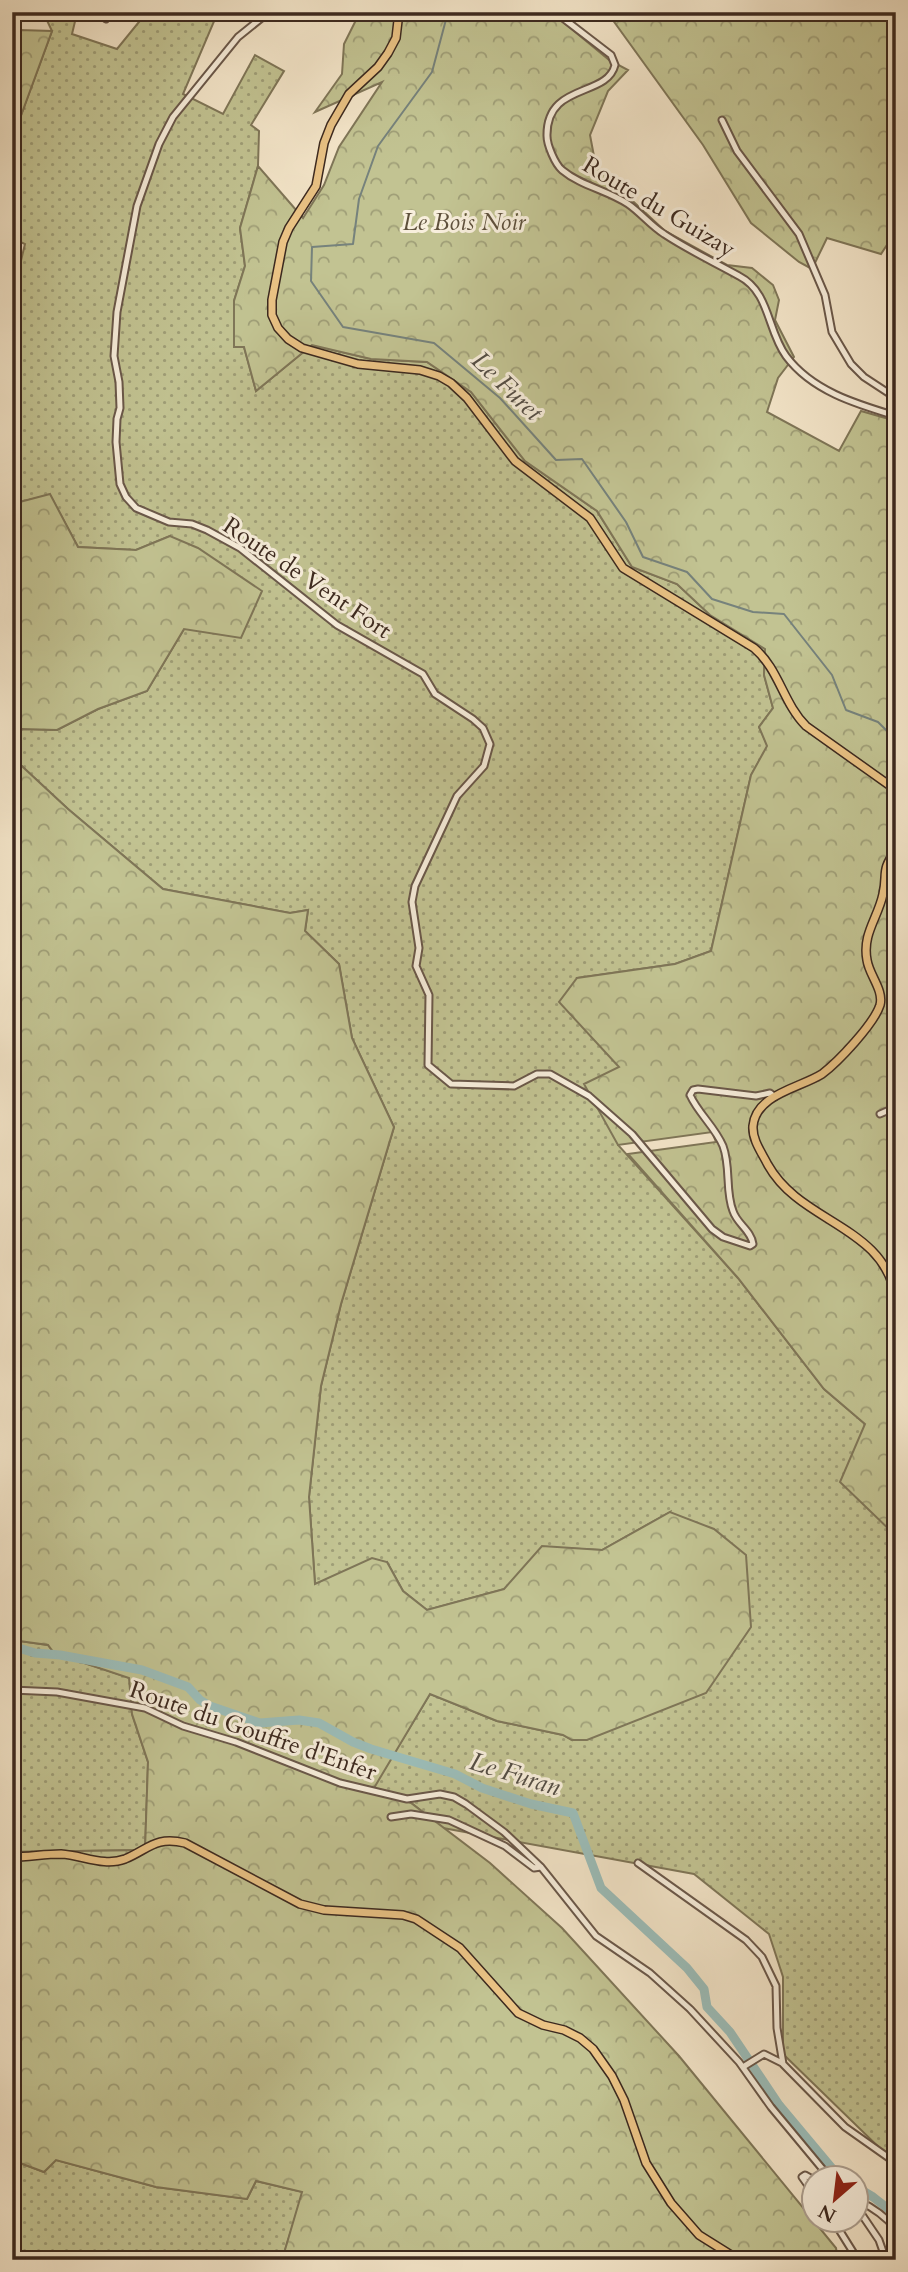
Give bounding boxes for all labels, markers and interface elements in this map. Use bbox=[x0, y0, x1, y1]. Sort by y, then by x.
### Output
street label: Route du Guizay bbox=[576, 148, 742, 266]
park label: Le Bois Noir bbox=[402, 206, 527, 239]
water label: Le Furet bbox=[464, 343, 551, 429]
street label: Route de Vent Fort bbox=[216, 509, 398, 647]
street label: Route du Gouffre d'Enfer bbox=[125, 1673, 381, 1789]
water label: Le Furan bbox=[465, 1744, 565, 1804]
north arrow bbox=[800, 2164, 870, 2234]
text: N bbox=[814, 2198, 841, 2228]

